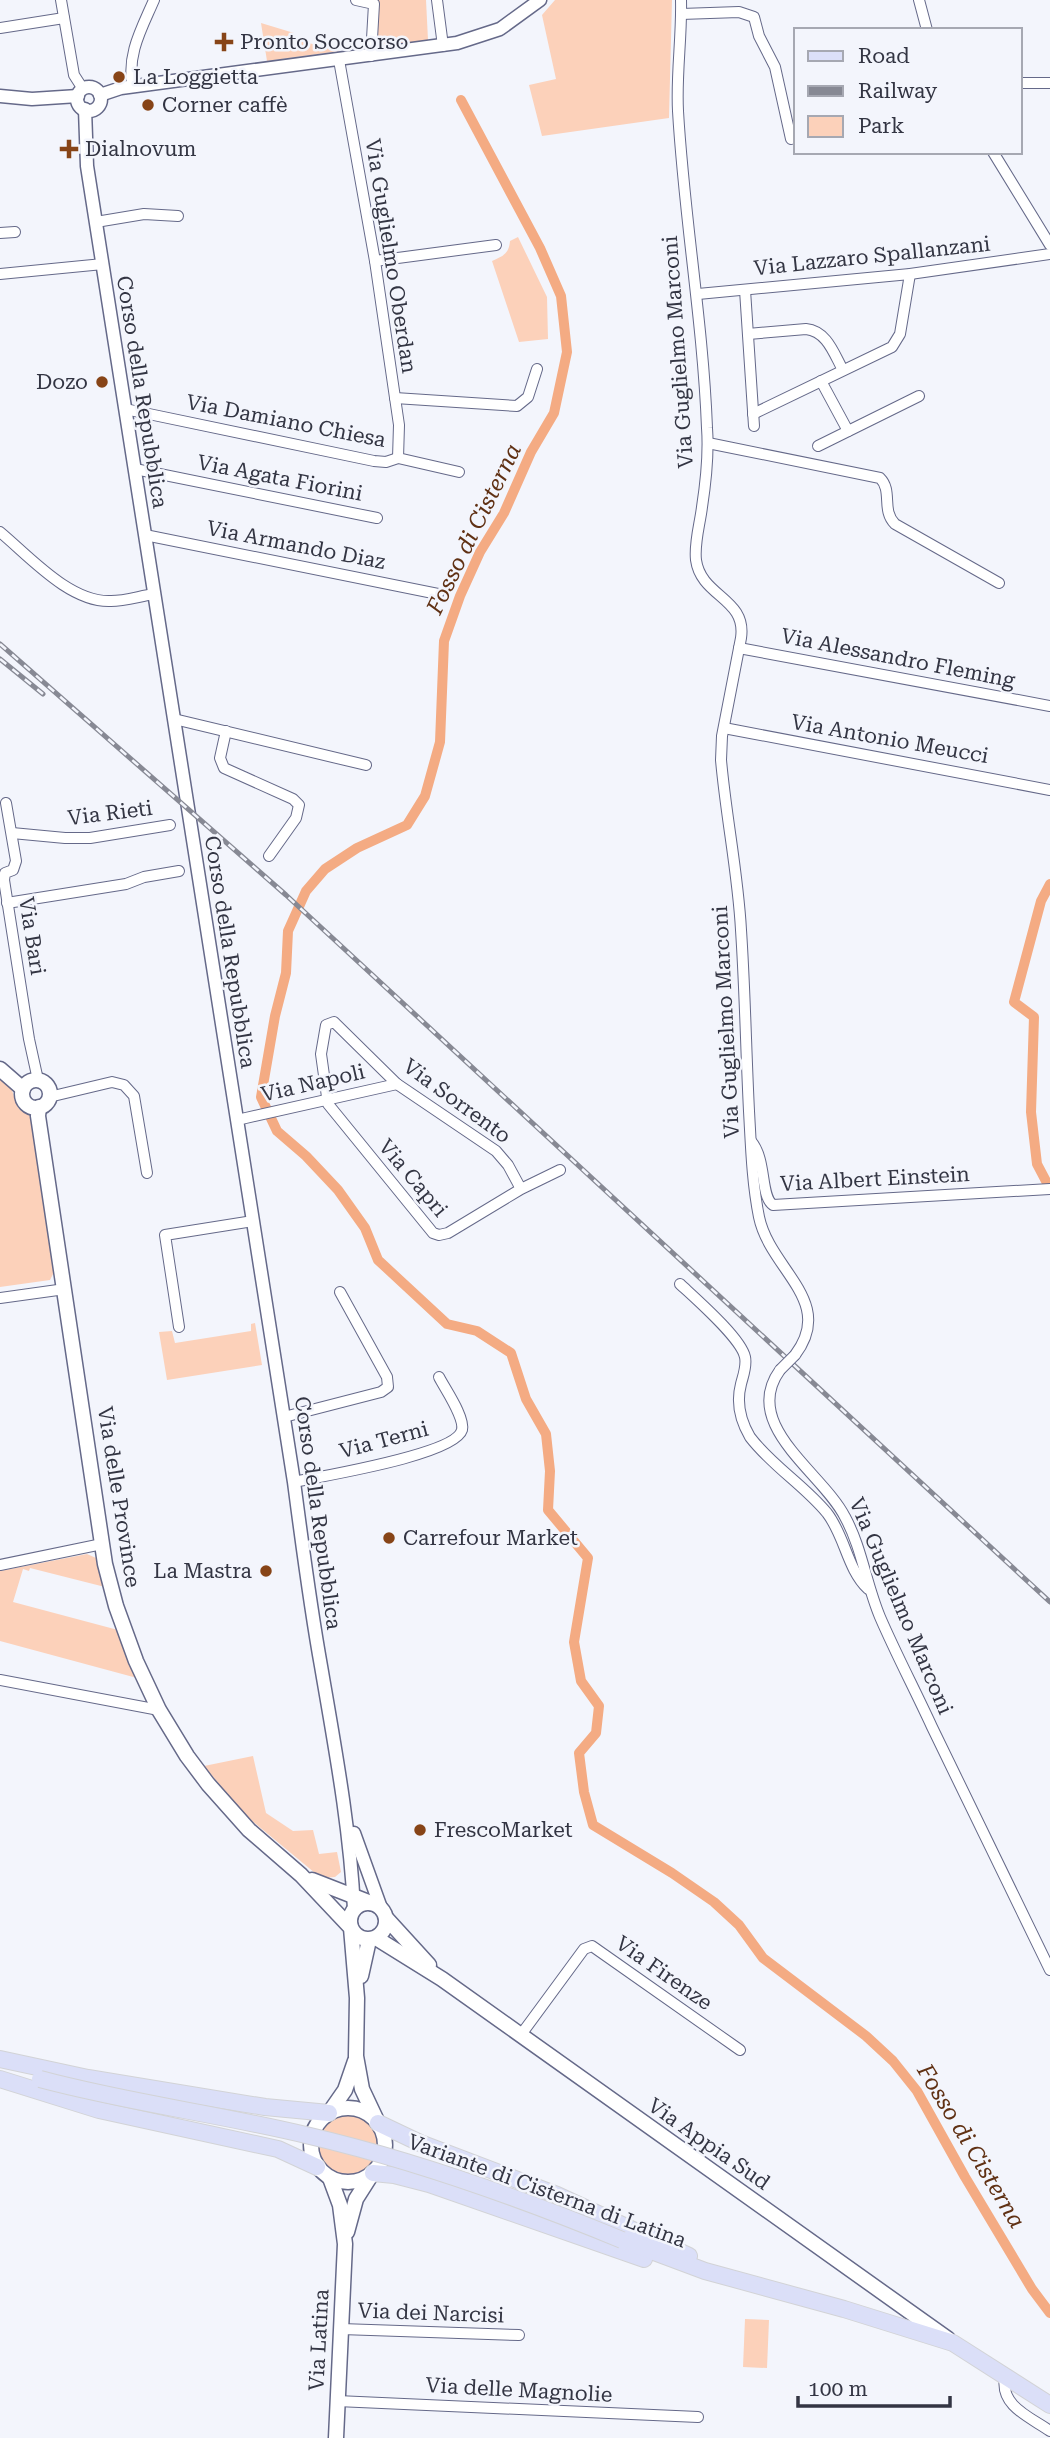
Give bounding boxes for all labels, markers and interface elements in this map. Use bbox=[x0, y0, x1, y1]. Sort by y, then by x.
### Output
legend bbox=[794, 28, 1022, 154]
place label: Pronto Soccorso bbox=[240, 30, 408, 54]
marker: Pronto Soccorso bbox=[214, 32, 234, 52]
text: Road bbox=[858, 44, 910, 68]
place label: La Loggietta bbox=[133, 65, 259, 89]
marker: La Loggietta bbox=[111, 69, 127, 85]
text: Railway bbox=[858, 79, 938, 103]
place label: Corner caffè bbox=[162, 93, 288, 117]
marker: Corner caffè bbox=[140, 97, 156, 113]
text: Park bbox=[858, 114, 904, 138]
place label: Dialnovum bbox=[85, 137, 196, 161]
street label: Via Guglielmo Oberdan bbox=[361, 137, 421, 375]
marker: Dialnovum bbox=[59, 139, 79, 159]
street label: Via Lazzaro Spallanzani bbox=[752, 232, 992, 280]
street label: Via Guglielmo Marconi bbox=[658, 235, 698, 469]
street label: Corso della Repubblica bbox=[112, 274, 172, 511]
place label: Dozo bbox=[36, 370, 88, 394]
marker: Dozo bbox=[94, 374, 110, 390]
street label: Via Damiano Chiesa bbox=[184, 390, 388, 452]
water label: Fosso di Cisterna bbox=[421, 439, 527, 620]
street label: Via Agata Fiorini bbox=[195, 450, 365, 506]
street label: Via Armando Diaz bbox=[205, 516, 387, 574]
street label: Via Alessandro Fleming bbox=[779, 624, 1017, 692]
street label: Via Antonio Meucci bbox=[789, 710, 991, 768]
street label: Via Rieti bbox=[66, 796, 154, 830]
street label: Corso della Repubblica bbox=[200, 834, 260, 1071]
street label: Via Bari bbox=[14, 895, 50, 977]
street label: Via Guglielmo Marconi bbox=[708, 905, 744, 1139]
street label: Via Sorrento bbox=[399, 1054, 515, 1148]
street label: Via Napoli bbox=[259, 1059, 368, 1107]
street label: Via Capri bbox=[374, 1134, 452, 1222]
street label: Via Albert Einstein bbox=[780, 1162, 971, 1196]
street label: Corso della Repubblica bbox=[290, 1395, 346, 1632]
street label: Via delle Province bbox=[93, 1405, 145, 1589]
street label: Via Terni bbox=[337, 1417, 431, 1463]
street label: Via Guglielmo Marconi bbox=[844, 1494, 958, 1718]
place label: Carrefour Market bbox=[403, 1526, 578, 1550]
marker: Carrefour Market bbox=[381, 1530, 397, 1546]
place label: La Mastra bbox=[153, 1559, 253, 1583]
marker: La Mastra bbox=[258, 1563, 274, 1579]
place label: FrescoMarket bbox=[434, 1818, 573, 1842]
marker: FrescoMarket bbox=[412, 1822, 428, 1838]
street label: Via Firenze bbox=[611, 1931, 717, 2015]
water label: Fosso di Cisterna bbox=[911, 2058, 1031, 2233]
street label: Via Appia Sud bbox=[643, 2093, 775, 2195]
street label: Variante di Cisterna di Latina bbox=[405, 2129, 690, 2253]
street label: Via Latina bbox=[304, 2288, 334, 2392]
street label: Via dei Narcisi bbox=[357, 2298, 505, 2328]
scale bar bbox=[798, 2364, 950, 2408]
street label: Via delle Magnolie bbox=[425, 2373, 613, 2407]
text: 100 m bbox=[808, 2377, 868, 2401]

